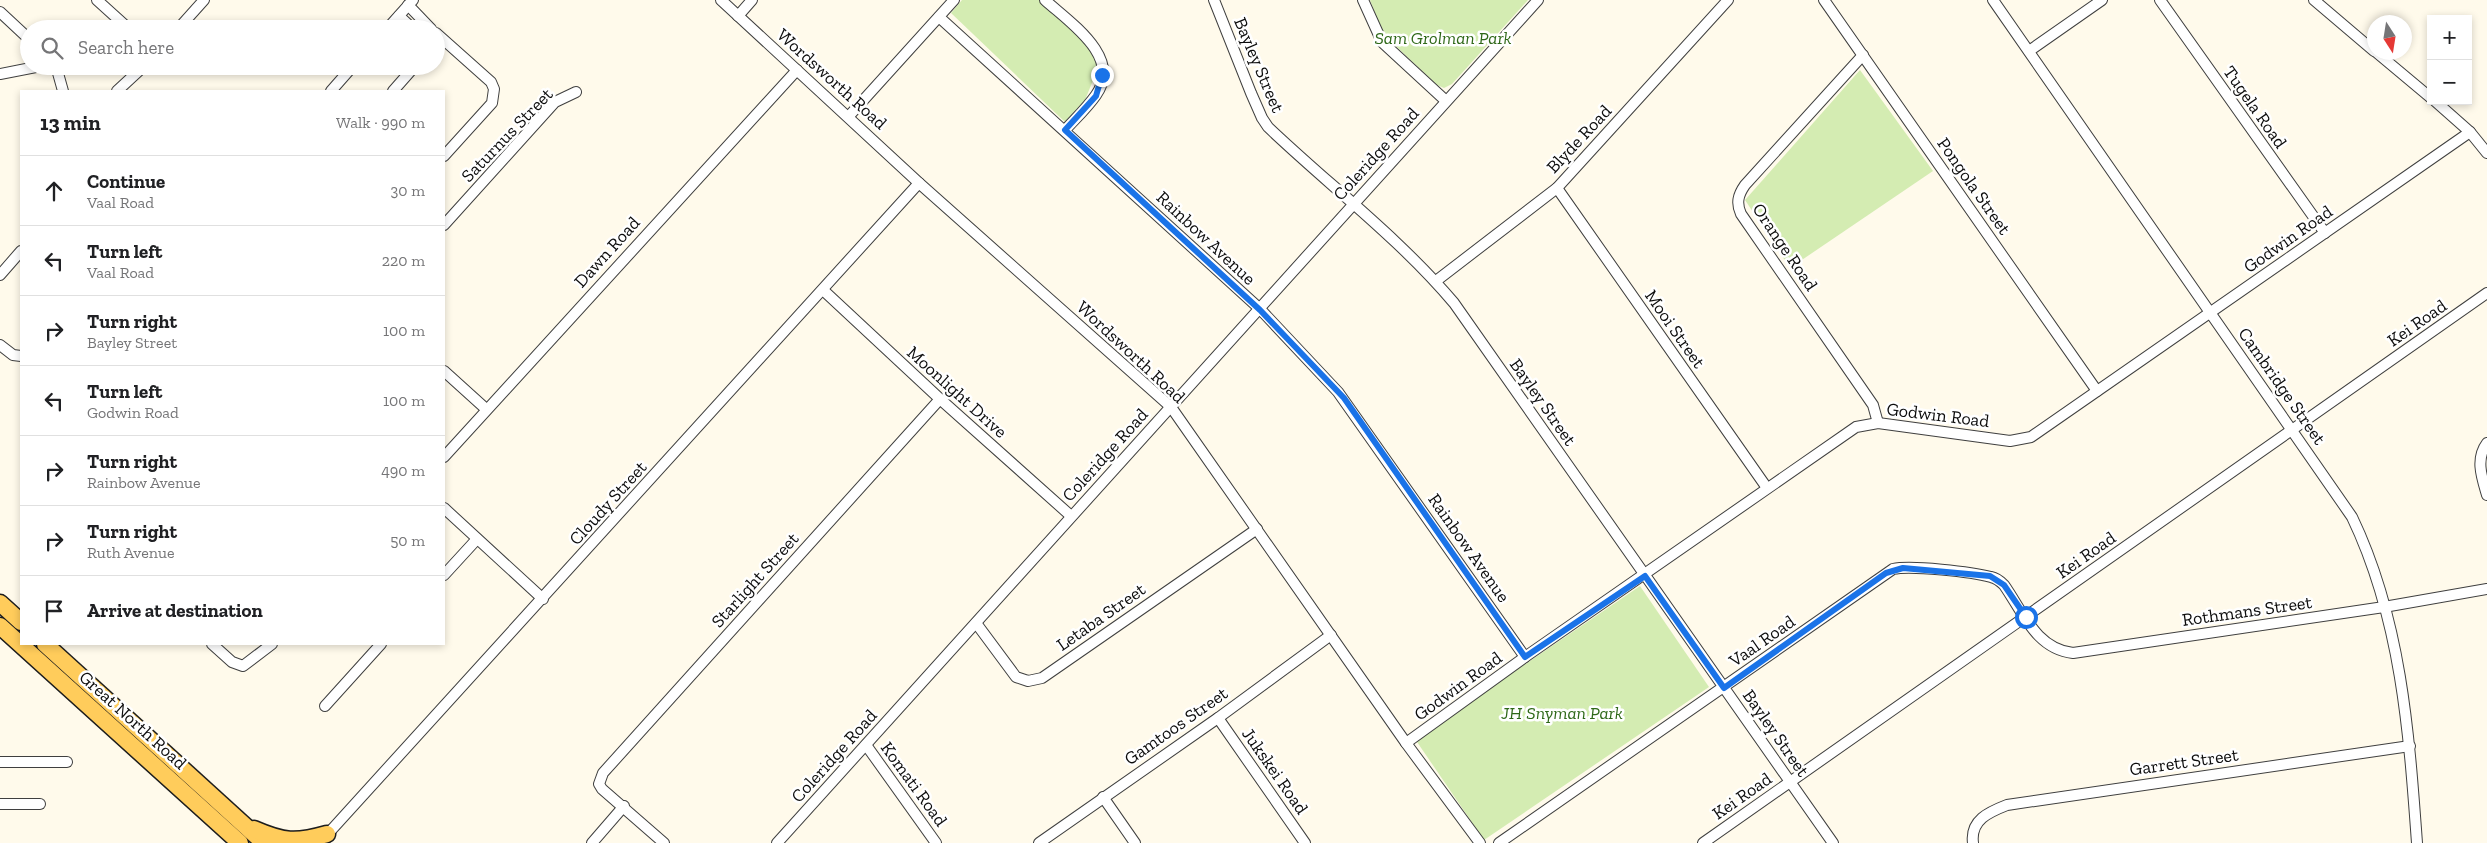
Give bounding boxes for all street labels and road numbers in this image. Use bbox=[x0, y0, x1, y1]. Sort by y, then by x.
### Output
street label: Bayley Street bbox=[1229, 14, 1289, 116]
street label: Wordsworth Road bbox=[773, 24, 892, 134]
street label: Tugela Road bbox=[2218, 61, 2292, 153]
street label: Saturnus Street bbox=[457, 83, 558, 187]
street label: Blyde Road bbox=[1542, 100, 1616, 178]
street label: Coleridge Road bbox=[1328, 103, 1424, 205]
street label: Pongola Street bbox=[1932, 133, 2016, 239]
street label: Rainbow Avenue bbox=[1152, 186, 1260, 290]
street label: Orange Road bbox=[1748, 199, 1822, 295]
street label: Godwin Road bbox=[2239, 200, 2337, 278]
street label: Dawn Road bbox=[569, 212, 645, 292]
street label: Mooi Street bbox=[1640, 286, 1710, 373]
street label: Kei Road bbox=[2383, 295, 2451, 351]
street label: Wordsworth Road bbox=[1072, 296, 1190, 408]
street label: Cambridge Street bbox=[2233, 323, 2331, 449]
street label: Moonlight Drive bbox=[902, 341, 1012, 443]
street label: Bayley Street bbox=[1505, 354, 1581, 450]
street label: Godwin Road bbox=[1885, 398, 1991, 432]
street label: Coleridge Road bbox=[1057, 404, 1153, 506]
street label: Cloudy Street bbox=[564, 456, 652, 550]
street label: Rainbow Avenue bbox=[1423, 489, 1515, 607]
street label: Kei Road bbox=[2052, 527, 2120, 583]
street label: Starlight Street bbox=[707, 528, 804, 632]
street label: Letaba Street bbox=[1052, 578, 1150, 656]
street label: Rothmans Street bbox=[2181, 591, 2314, 631]
street label: Vaal Road bbox=[1724, 610, 1799, 672]
street label: Godwin Road bbox=[1410, 647, 1506, 725]
street label: Great North Road bbox=[75, 666, 191, 774]
street label: Gamtoos Street bbox=[1120, 682, 1232, 770]
street label: Bayley Street bbox=[1738, 685, 1814, 781]
street label: Coleridge Road bbox=[786, 705, 882, 807]
street label: Jukskei Road bbox=[1237, 724, 1313, 819]
street label: Komati Road bbox=[876, 737, 952, 831]
street label: Garrett Street bbox=[2128, 743, 2240, 781]
street label: Kei Road bbox=[1708, 768, 1776, 824]

